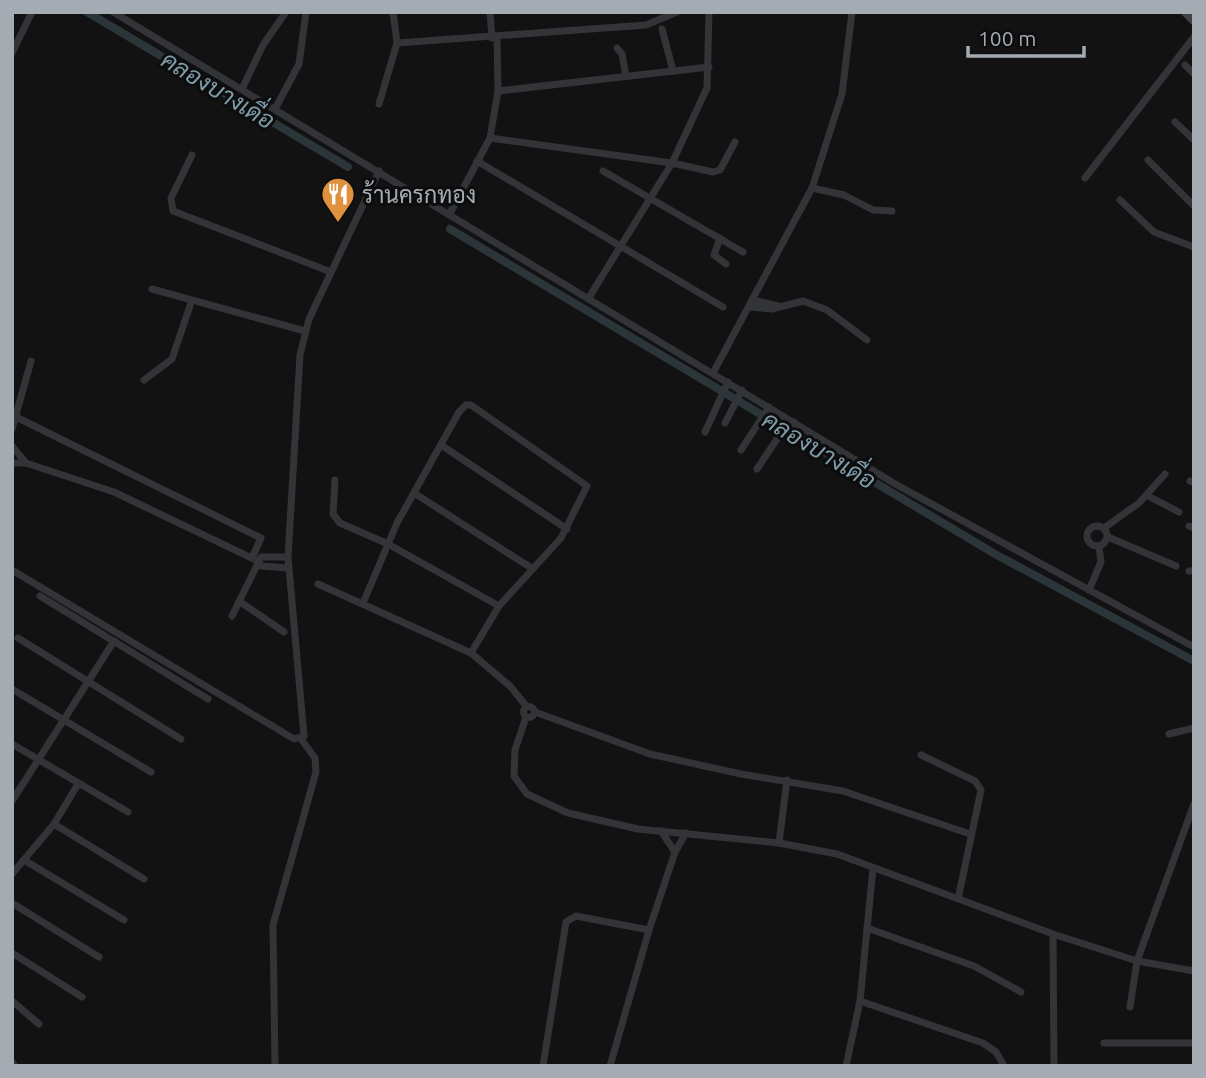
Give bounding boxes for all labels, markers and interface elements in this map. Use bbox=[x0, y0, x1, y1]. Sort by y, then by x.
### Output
scale bar bbox=[968, 14, 1084, 58]
text: 100 m bbox=[978, 26, 1036, 50]
water label: คลองบางเดื่อ bbox=[157, 40, 283, 134]
restaurant icon: ร้านครกทอง bbox=[319, 175, 357, 224]
place label: ร้านครกทอง bbox=[362, 180, 476, 207]
water label: คลองบางเดื่อ bbox=[758, 400, 884, 494]

